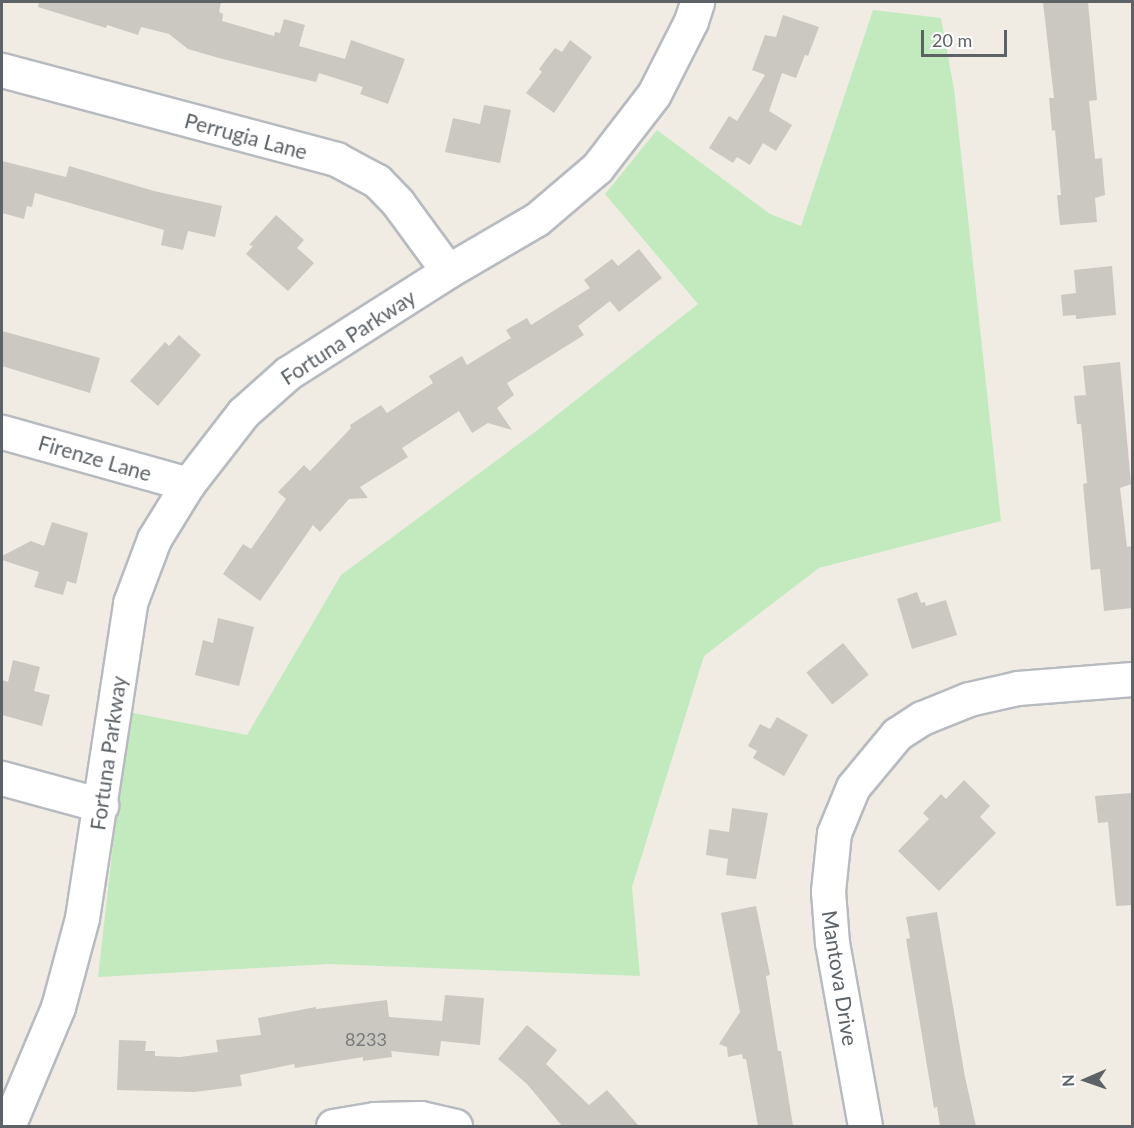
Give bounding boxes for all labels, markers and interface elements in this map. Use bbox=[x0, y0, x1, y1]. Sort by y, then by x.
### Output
scale bar bbox=[924, 18, 1010, 56]
text: 20 m bbox=[932, 29, 972, 51]
street label: Perrugia Lane bbox=[182, 108, 310, 164]
street label: Fortuna Parkway bbox=[276, 284, 420, 390]
street label: Firenze Lane bbox=[35, 430, 155, 486]
street label: Fortuna Parkway bbox=[85, 674, 131, 832]
street label: Mantova Drive bbox=[817, 908, 863, 1048]
house number: 8233 bbox=[345, 1028, 387, 1050]
north arrow bbox=[1056, 1050, 1116, 1110]
text: N bbox=[1058, 1074, 1077, 1087]

